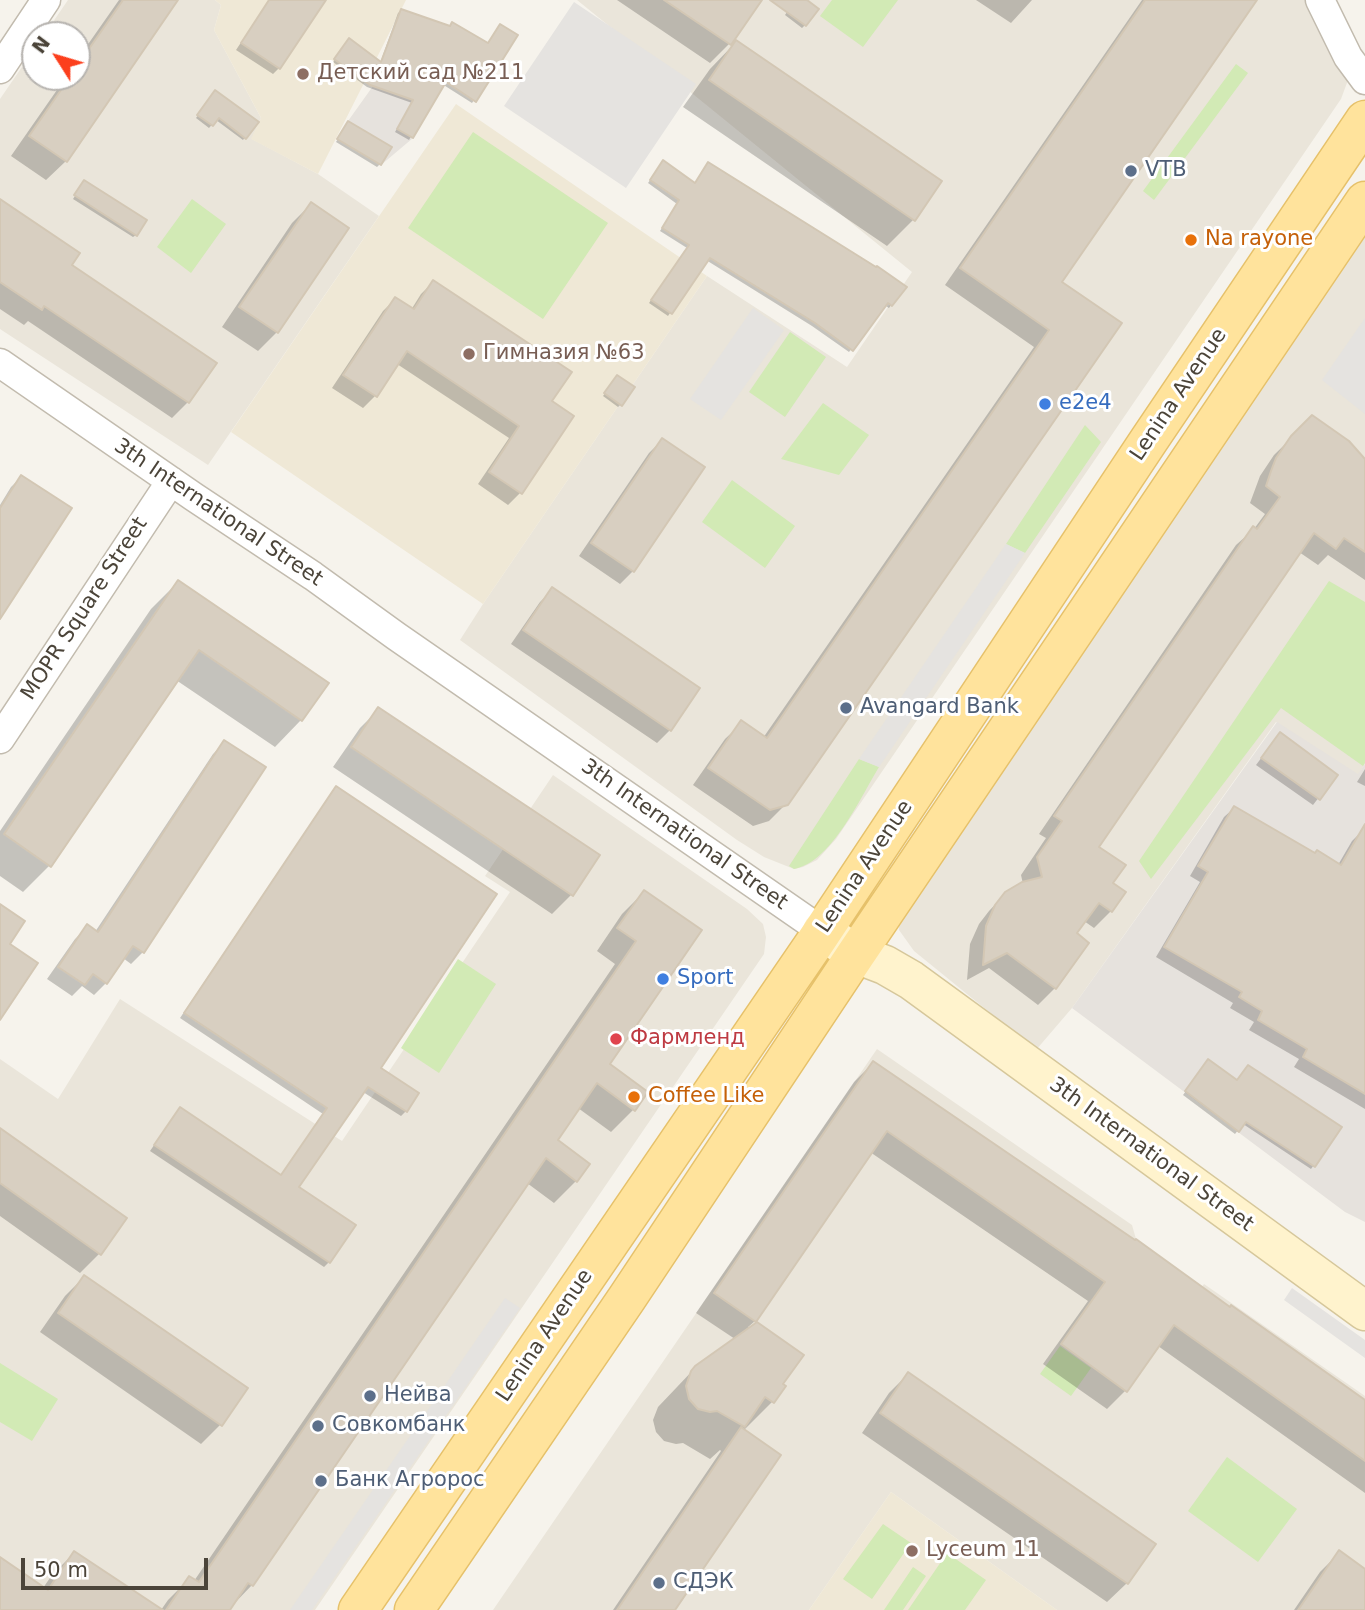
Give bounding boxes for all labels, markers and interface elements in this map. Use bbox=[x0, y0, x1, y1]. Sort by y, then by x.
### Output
north arrow bbox=[21, 21, 91, 91]
text: N bbox=[27, 32, 54, 58]
place label: Детский сад №211 bbox=[317, 61, 524, 87]
marker: Детский сад №211 bbox=[295, 66, 311, 82]
place label: VTB bbox=[1145, 158, 1187, 184]
marker: VTB bbox=[1123, 163, 1139, 179]
place label: Na rayone bbox=[1205, 227, 1313, 253]
marker: Na rayone bbox=[1183, 232, 1199, 248]
street label: Lenina Avenue bbox=[1125, 324, 1233, 466]
place label: Гимназия №63 bbox=[483, 341, 645, 367]
marker: Гимназия №63 bbox=[461, 346, 477, 362]
place label: е2е4 bbox=[1059, 391, 1112, 417]
marker: е2е4 bbox=[1037, 396, 1053, 412]
street label: 3th International Street bbox=[109, 434, 327, 592]
street label: MOPR Square Street bbox=[16, 513, 154, 705]
place label: Avangard Bank bbox=[860, 695, 1019, 721]
marker: Avangard Bank bbox=[838, 700, 854, 716]
street label: 3th International Street bbox=[576, 754, 792, 916]
street label: Lenina Avenue bbox=[811, 796, 919, 938]
place label: Sport bbox=[677, 966, 733, 992]
marker: Sport bbox=[655, 971, 671, 987]
place label: Фармленд bbox=[630, 1026, 745, 1052]
marker: Фармленд bbox=[608, 1031, 624, 1047]
street label: 3th International Street bbox=[1044, 1072, 1258, 1238]
place label: Coffee Like bbox=[648, 1084, 764, 1110]
marker: Coffee Like bbox=[626, 1089, 642, 1105]
street label: Lenina Avenue bbox=[491, 1265, 599, 1407]
place label: Нейва bbox=[384, 1383, 452, 1409]
marker: Нейва bbox=[362, 1388, 378, 1404]
place label: Совкомбанк bbox=[332, 1413, 465, 1439]
marker: Совкомбанк bbox=[310, 1418, 326, 1434]
place label: Банк Агророс bbox=[335, 1468, 485, 1494]
marker: Банк Агророс bbox=[313, 1473, 329, 1489]
place label: Lyceum 11 bbox=[926, 1538, 1040, 1564]
marker: Lyceum 11 bbox=[904, 1543, 920, 1559]
scale bar bbox=[24, 1544, 212, 1588]
text: 50 m bbox=[34, 1558, 88, 1582]
place label: СДЭК bbox=[673, 1570, 734, 1596]
marker: СДЭК bbox=[651, 1575, 667, 1591]

